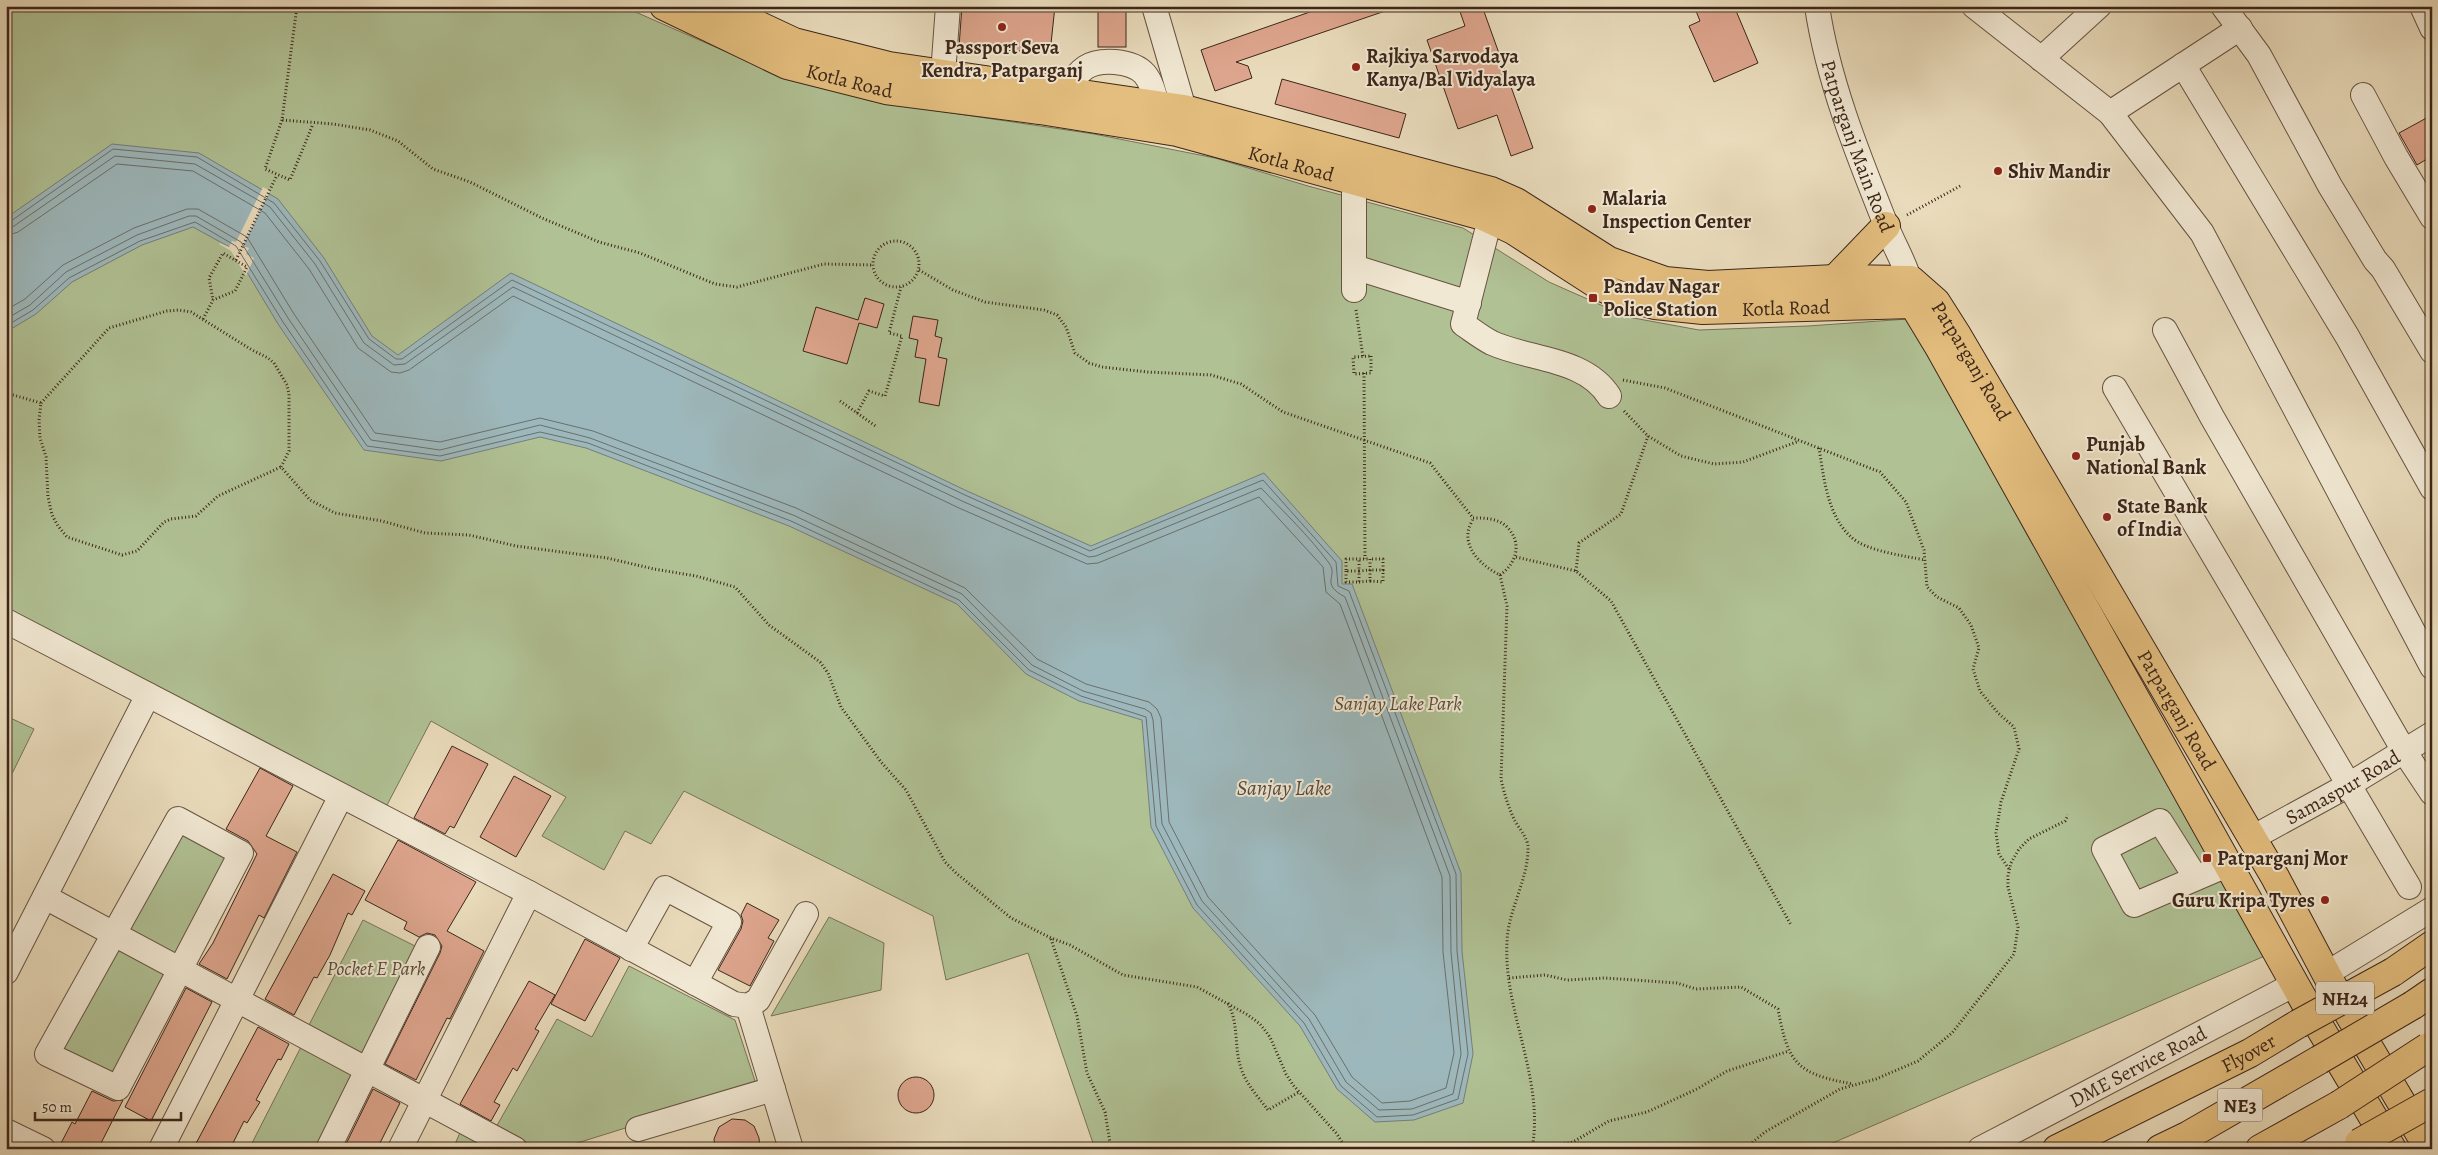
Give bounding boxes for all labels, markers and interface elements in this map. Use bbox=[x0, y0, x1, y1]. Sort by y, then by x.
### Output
marker: Passport Seva Kendra, Patparganj bbox=[996, 21, 1008, 33]
place label: Passport Seva Kendra, Patparganj bbox=[921, 34, 1083, 84]
place label: Rajkiya Sarvodaya Kanya/Bal Vidyalaya bbox=[1366, 43, 1536, 93]
street label: Kotla Road bbox=[803, 57, 895, 105]
street label: Patparganj Main Road bbox=[1814, 57, 1901, 236]
marker: Rajkiya Sarvodaya Kanya/Bal Vidyalaya bbox=[1350, 61, 1362, 73]
street label: Kotla Road bbox=[1245, 139, 1338, 189]
place label: Shiv Mandir bbox=[2008, 158, 2111, 185]
marker: Shiv Mandir bbox=[1992, 165, 2004, 177]
place label: Malaria Inspection Center bbox=[1602, 185, 1751, 235]
marker: Malaria Inspection Center bbox=[1586, 203, 1598, 215]
place label: Pandav Nagar Police Station bbox=[1603, 273, 1720, 323]
marker: Pandav Nagar Police Station bbox=[1587, 292, 1599, 304]
street label: Kotla Road bbox=[1741, 293, 1831, 323]
street label: Patparganj Road bbox=[1925, 296, 2017, 426]
place label: Punjab National Bank bbox=[2086, 431, 2207, 481]
marker: Punjab National Bank bbox=[2070, 450, 2082, 462]
place label: State Bank of India bbox=[2117, 493, 2208, 543]
marker: State Bank of India bbox=[2101, 511, 2113, 523]
street label: Patparganj Road bbox=[2131, 645, 2222, 775]
park label: Sanjay Lake Park bbox=[1334, 690, 1462, 717]
street label: Samaspur Road bbox=[2281, 744, 2406, 831]
water label: Sanjay Lake bbox=[1237, 774, 1332, 802]
place label: Patparganj Mor bbox=[2217, 845, 2348, 872]
marker: Patparganj Mor bbox=[2201, 852, 2213, 864]
place label: Guru Kripa Tyres bbox=[2172, 887, 2315, 914]
marker: Guru Kripa Tyres bbox=[2319, 894, 2331, 906]
park label: Pocket E Park bbox=[327, 955, 426, 982]
road number: NH24 bbox=[2316, 981, 2374, 1014]
street label: DME Service Road bbox=[2065, 1020, 2211, 1114]
street label: Flyover bbox=[2217, 1027, 2281, 1079]
road number: NE3 bbox=[2218, 1088, 2262, 1122]
scale bar bbox=[35, 1090, 181, 1122]
text: 50 m bbox=[42, 1097, 72, 1117]

